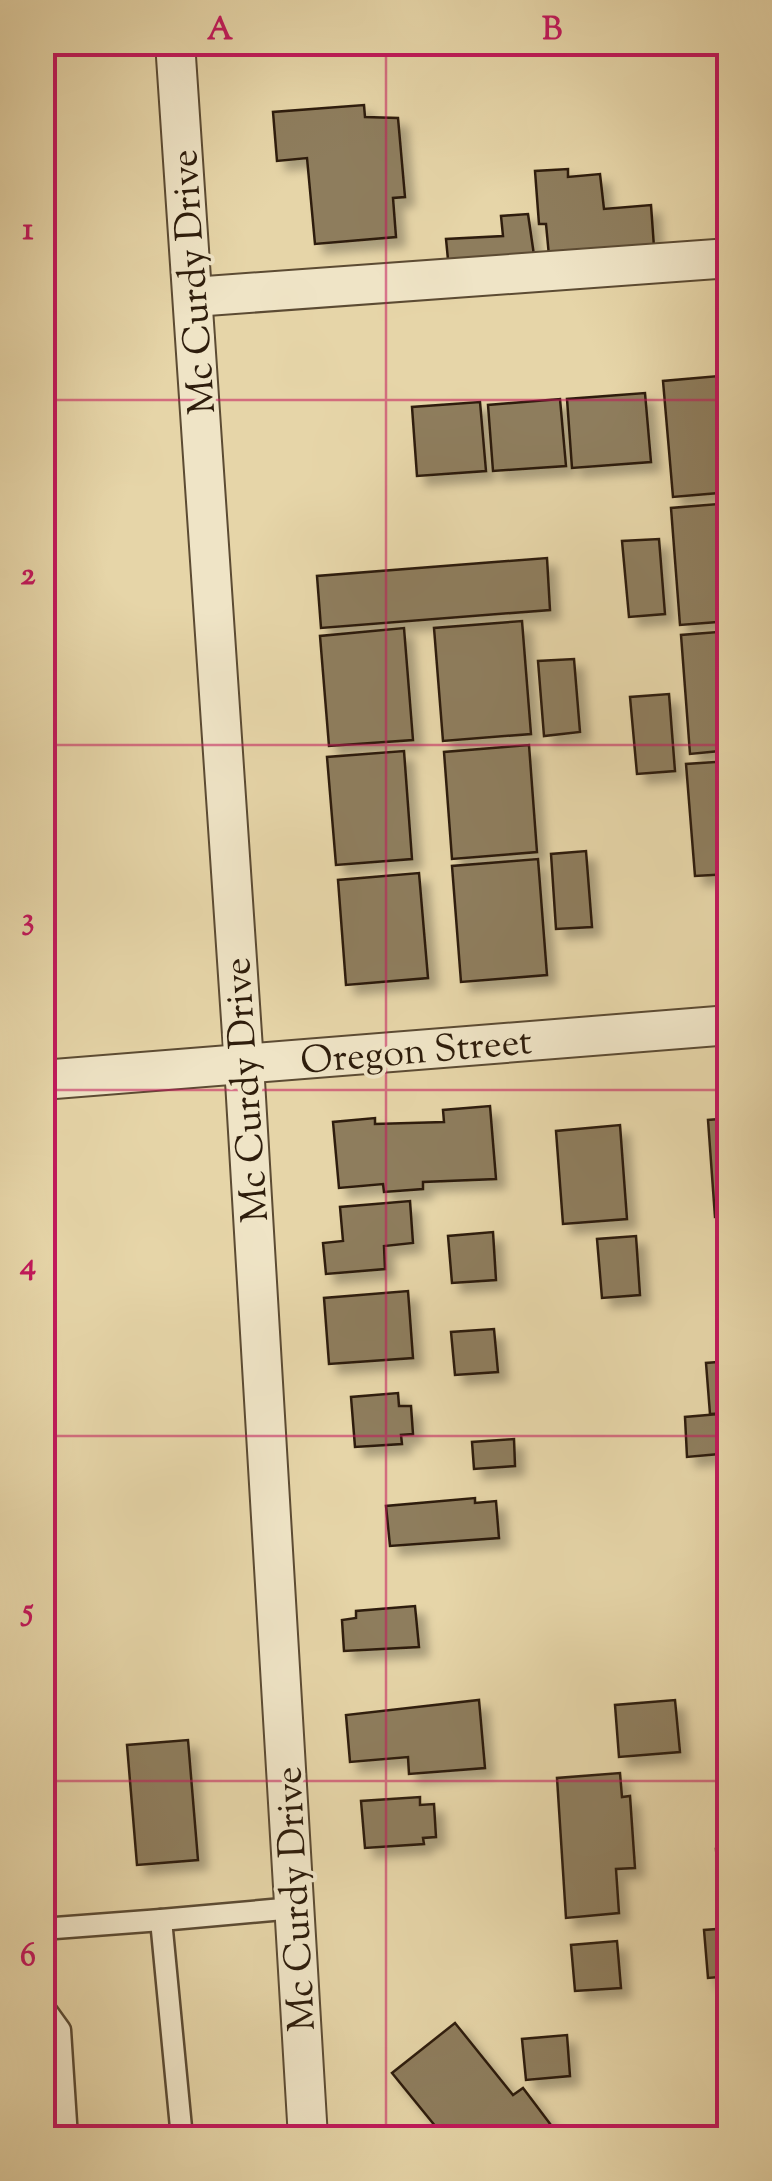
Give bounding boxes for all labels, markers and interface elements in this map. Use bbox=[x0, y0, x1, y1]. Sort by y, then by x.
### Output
text: A bbox=[207, 8, 233, 54]
text: B bbox=[542, 8, 562, 54]
street label: Mc Curdy Drive bbox=[160, 147, 232, 416]
text: 1 bbox=[23, 208, 34, 254]
text: 2 bbox=[21, 553, 36, 599]
text: 3 bbox=[22, 898, 34, 944]
street label: Mc Curdy Drive bbox=[213, 955, 285, 1224]
street label: Oregon Street bbox=[298, 1017, 534, 1091]
text: 4 bbox=[19, 1243, 36, 1289]
text: 5 bbox=[20, 1589, 34, 1635]
street label: Mc Curdy Drive bbox=[264, 1765, 332, 2033]
text: 6 bbox=[20, 1934, 36, 1980]

